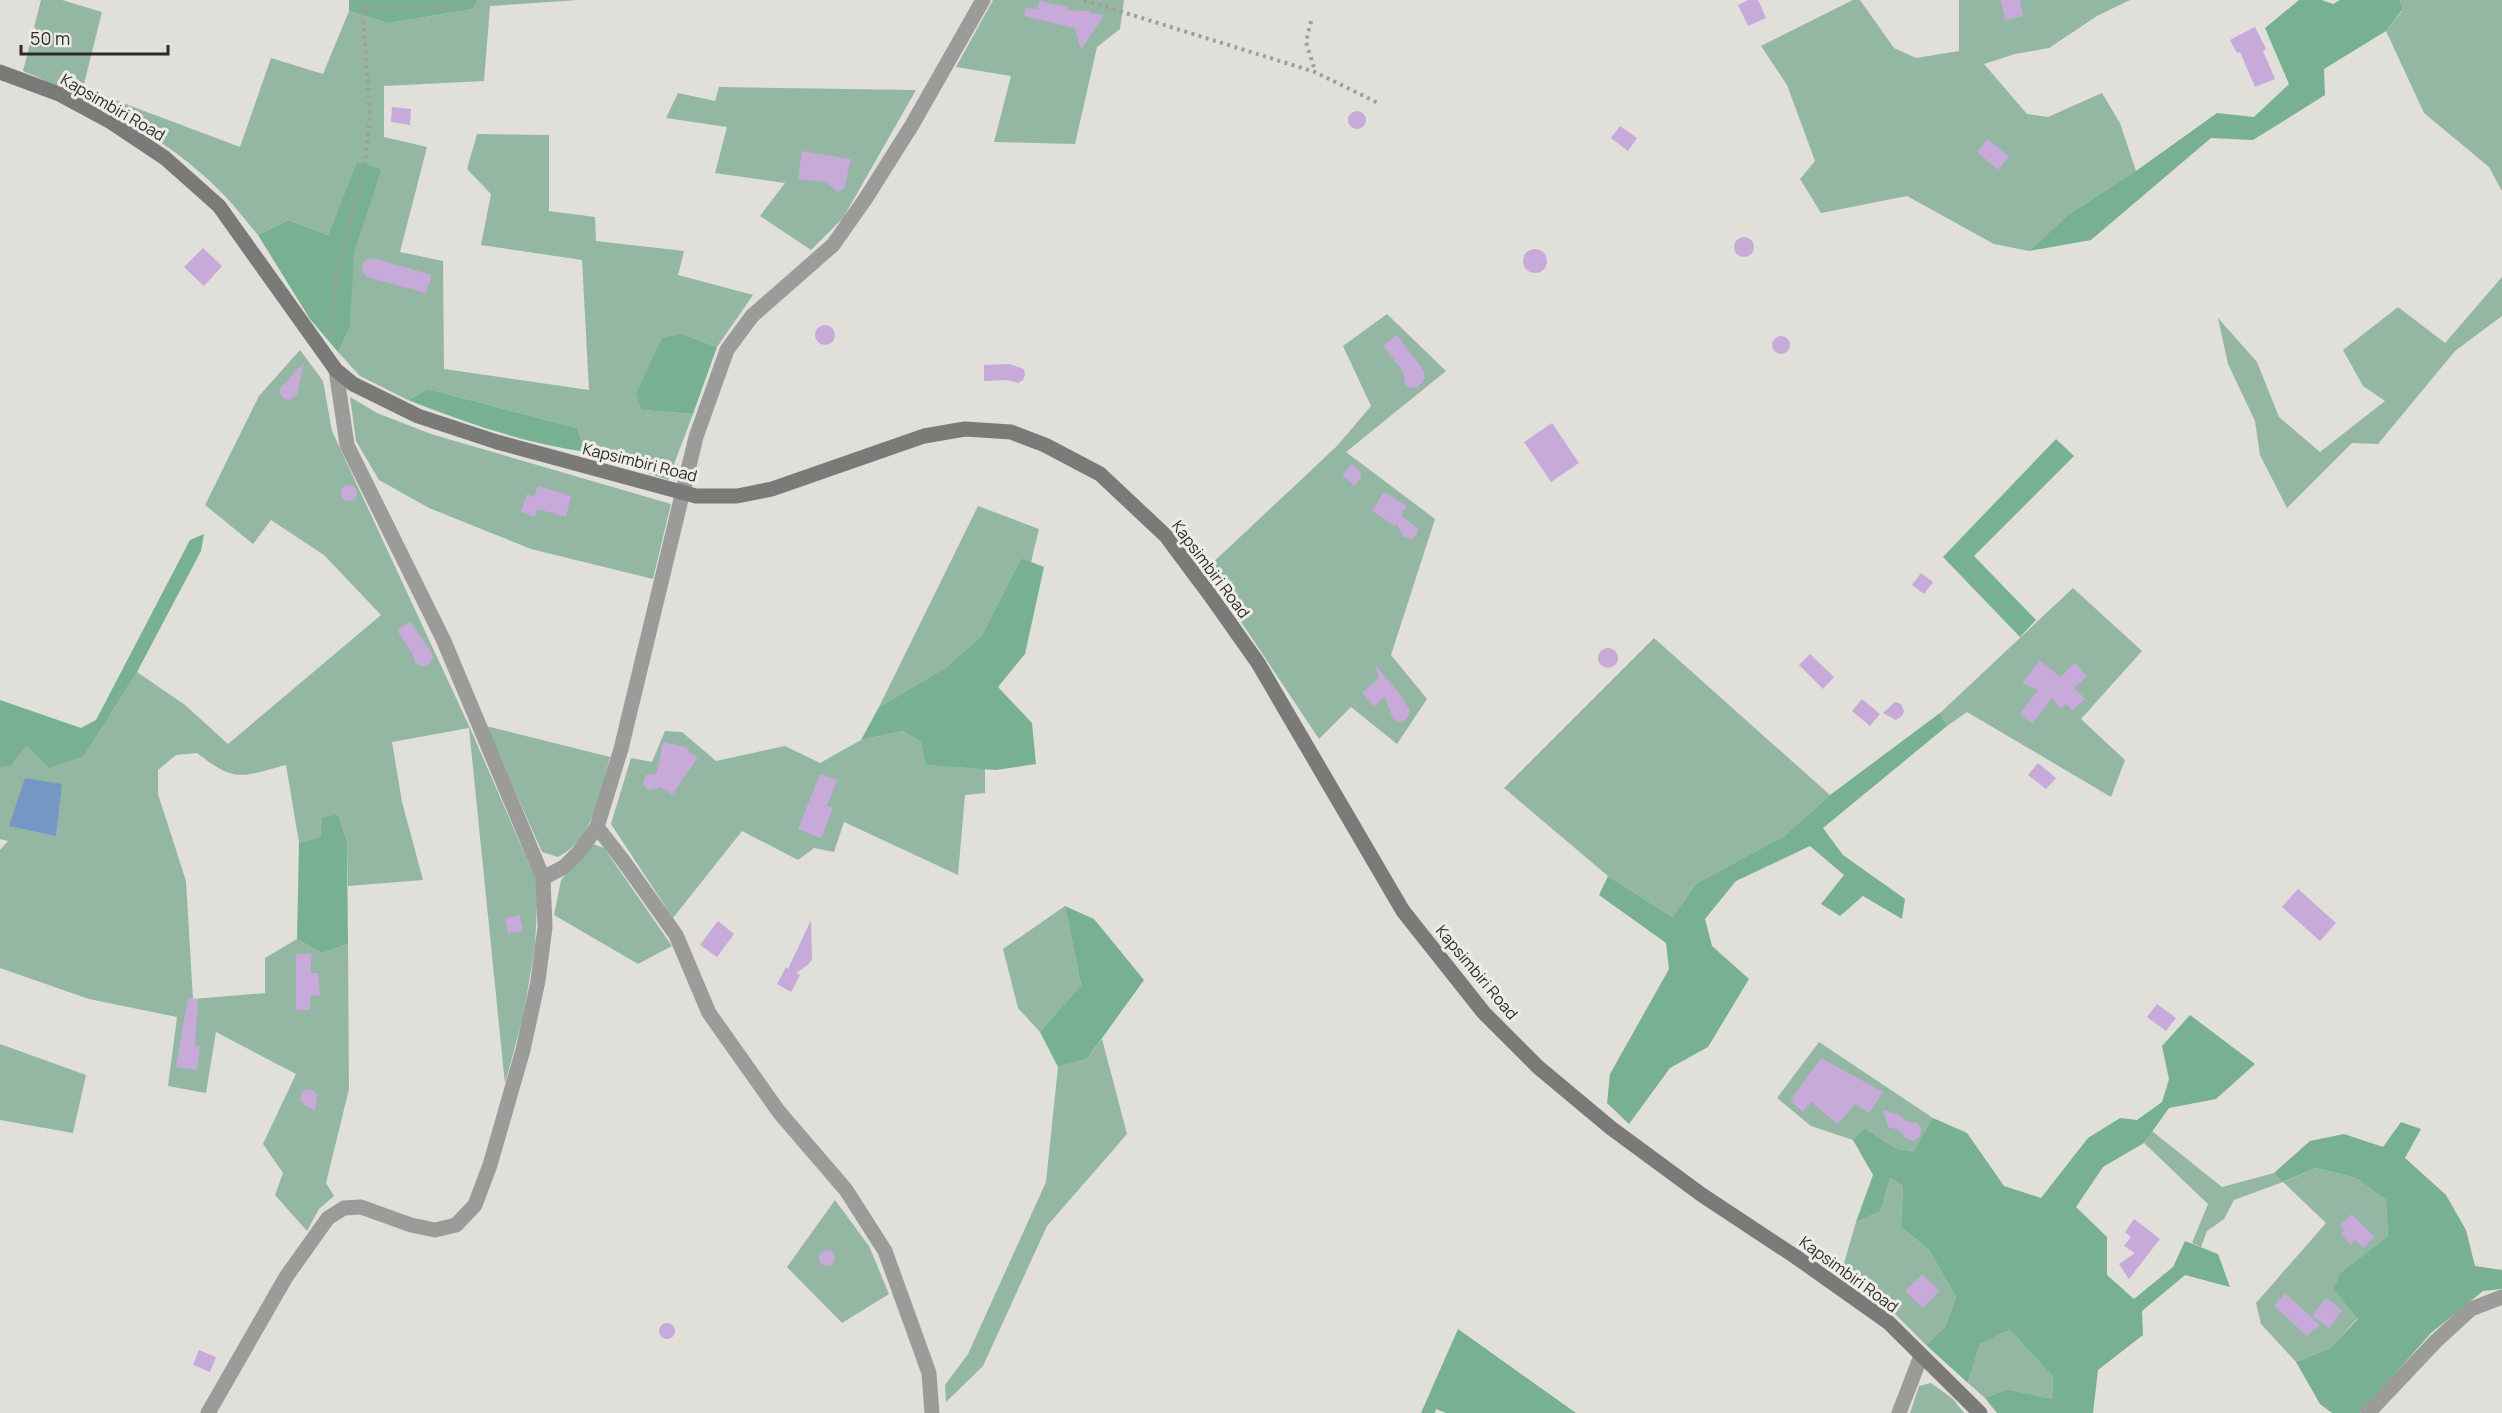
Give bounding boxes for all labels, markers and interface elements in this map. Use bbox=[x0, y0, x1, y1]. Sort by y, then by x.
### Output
scale bar bbox=[21, 18, 168, 56]
text: 50 m bbox=[30, 26, 70, 50]
street label: Kapsimbiri Road bbox=[57, 68, 169, 146]
street label: Kapsimbiri Road bbox=[580, 437, 700, 487]
street label: Kapsimbiri Road bbox=[1167, 516, 1255, 622]
street label: Kapsimbiri Road bbox=[1431, 920, 1523, 1024]
street label: Kapsimbiri Road bbox=[1795, 1231, 1903, 1317]

